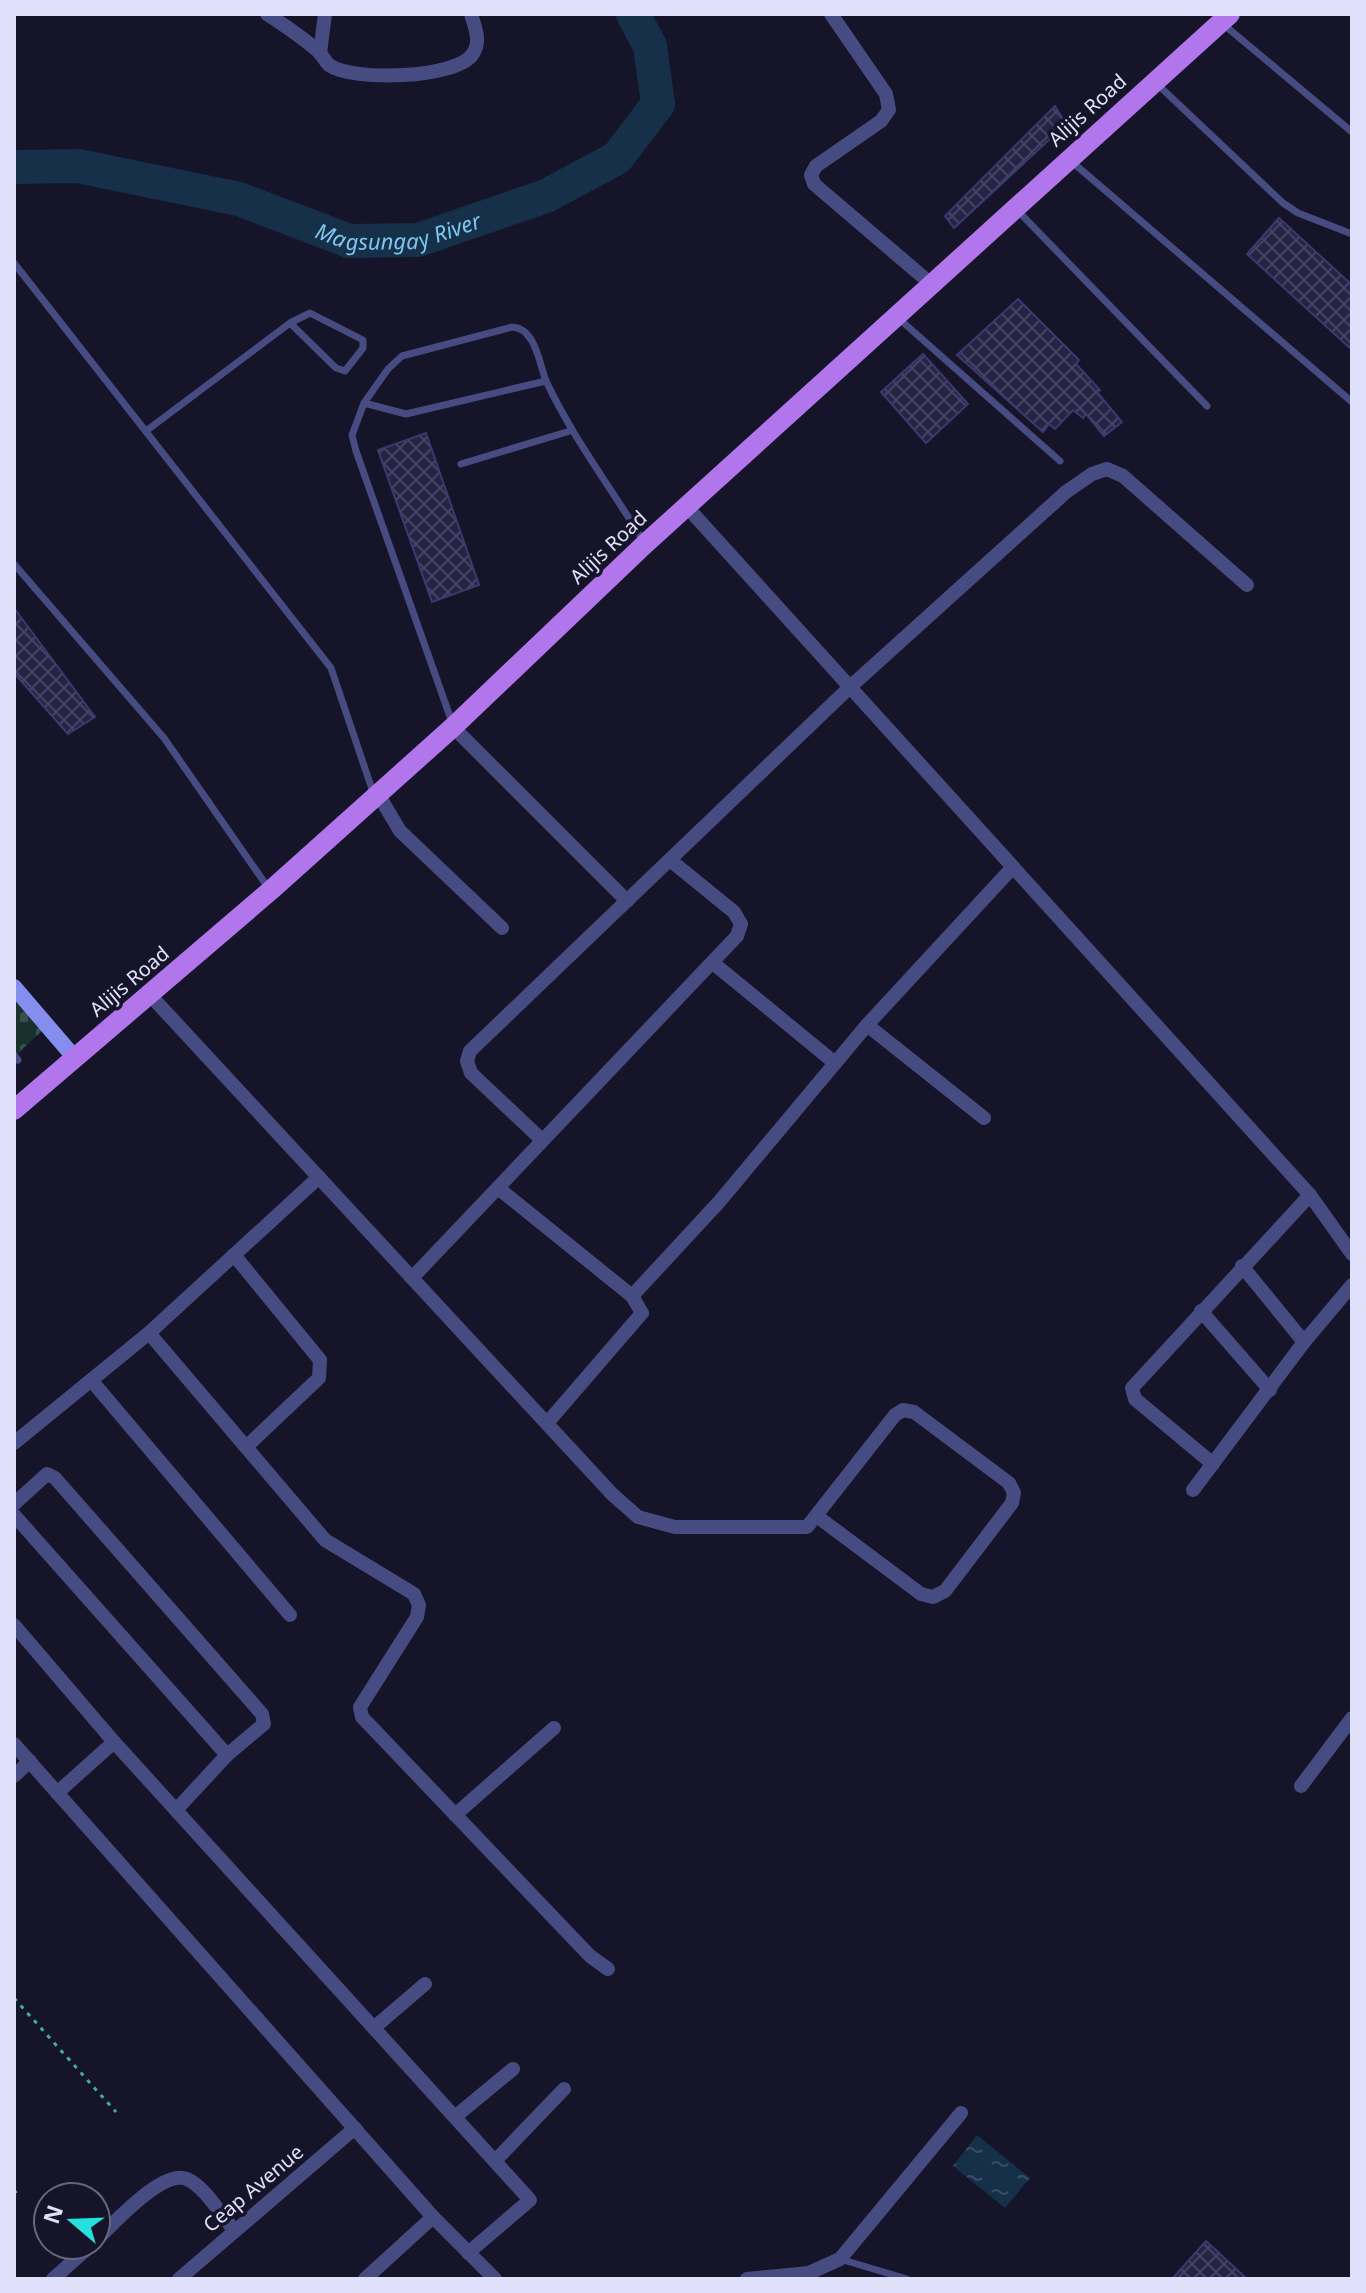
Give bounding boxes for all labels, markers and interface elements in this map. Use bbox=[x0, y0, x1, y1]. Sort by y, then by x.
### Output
street label: Alijis Road bbox=[1042, 68, 1132, 152]
water label: Magsungay River bbox=[312, 204, 486, 256]
street label: Alijis Road bbox=[564, 504, 652, 590]
street label: Alijis Road bbox=[83, 940, 175, 1022]
street label: Ceap Avenue bbox=[197, 2138, 309, 2238]
north arrow bbox=[32, 2181, 112, 2261]
text: N bbox=[35, 2201, 69, 2228]

